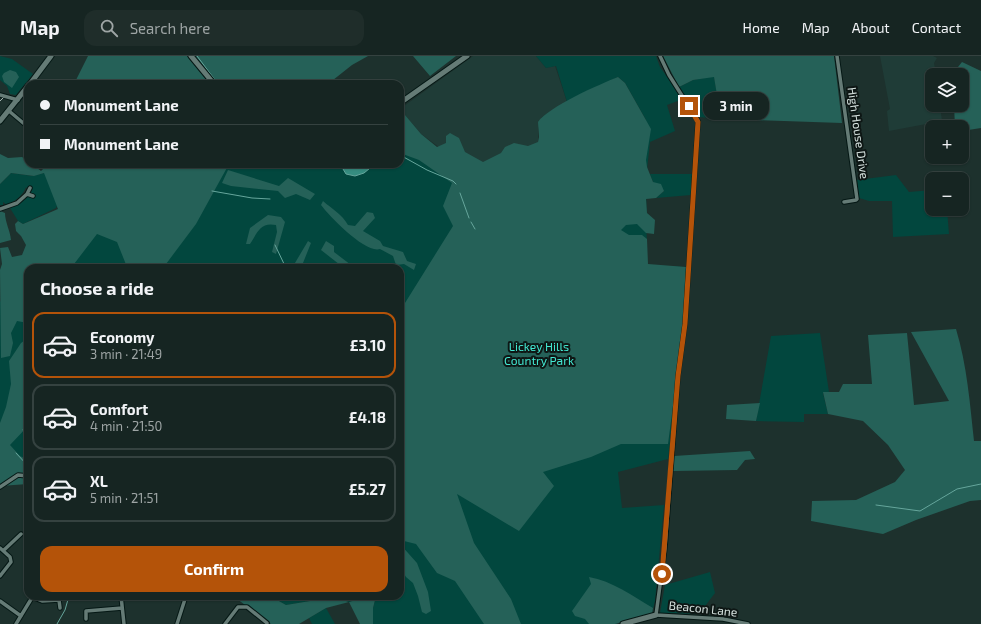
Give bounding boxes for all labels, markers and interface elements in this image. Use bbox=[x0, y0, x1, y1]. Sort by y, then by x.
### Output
search box bbox=[84, 10, 364, 46]
text: Map bbox=[20, 16, 60, 39]
icon: search bbox=[98, 17, 120, 39]
text: Search here bbox=[130, 19, 210, 37]
text: Home bbox=[743, 19, 780, 36]
text: Map bbox=[802, 19, 830, 36]
text: About bbox=[852, 19, 890, 36]
text: Contact bbox=[912, 19, 961, 36]
map controls bbox=[925, 68, 969, 216]
button: layers bbox=[925, 68, 969, 112]
street label: High House Drive bbox=[846, 86, 872, 180]
callout: 3 min bbox=[703, 92, 769, 120]
text: Monument Lane bbox=[64, 96, 179, 114]
route end bbox=[680, 97, 698, 115]
text: 3 min bbox=[719, 98, 753, 114]
button: + bbox=[925, 120, 969, 164]
text: Monument Lane bbox=[64, 135, 179, 153]
button: − bbox=[925, 172, 969, 216]
text: Choose a ride bbox=[40, 277, 154, 299]
icon: car bbox=[42, 327, 78, 363]
text: Economy bbox=[90, 328, 155, 346]
text: £3.10 bbox=[350, 336, 386, 354]
park label: Lickey Hills Country Park bbox=[504, 339, 574, 367]
text: 3 min · 21:49 bbox=[90, 346, 162, 362]
icon: car bbox=[42, 399, 78, 435]
text: Comfort bbox=[90, 400, 148, 418]
text: £4.18 bbox=[349, 408, 386, 426]
text: 4 min · 21:50 bbox=[90, 418, 162, 434]
icon: car bbox=[42, 471, 78, 507]
text: XL bbox=[90, 472, 108, 490]
text: £5.27 bbox=[349, 480, 386, 498]
text: 5 min · 21:51 bbox=[90, 490, 159, 506]
button: Confirm bbox=[40, 546, 388, 592]
route start bbox=[653, 565, 671, 583]
street label: Beacon Lane bbox=[668, 597, 738, 619]

